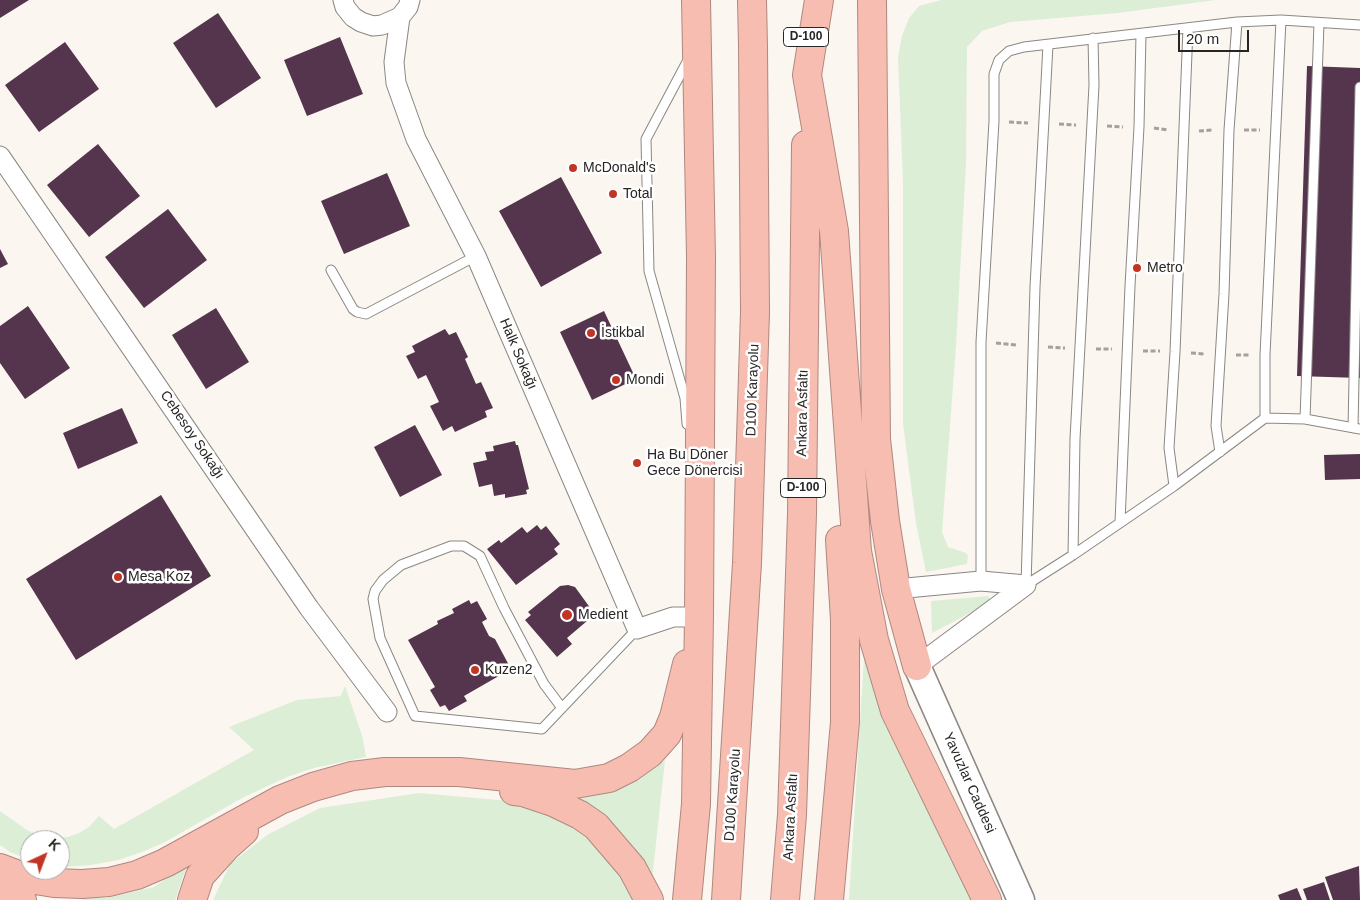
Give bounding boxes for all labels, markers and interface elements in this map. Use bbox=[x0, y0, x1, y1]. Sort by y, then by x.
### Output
scale bar bbox=[1180, 20, 1251, 52]
road number: D-100 bbox=[784, 28, 828, 46]
text: 20 m bbox=[1186, 30, 1219, 47]
place label: McDonald's bbox=[583, 160, 656, 176]
marker: McDonald's bbox=[567, 162, 579, 174]
place label: Total bbox=[623, 186, 653, 202]
marker: Total bbox=[607, 188, 619, 200]
place label: Metro bbox=[1147, 260, 1183, 276]
marker: Metro bbox=[1131, 262, 1143, 274]
street label: Halk Sokağı bbox=[496, 316, 540, 392]
place label: İstikbal bbox=[601, 325, 645, 341]
marker: İstikbal bbox=[585, 327, 597, 339]
street label: D100 Karayolu bbox=[743, 343, 763, 437]
street label: Ankara Asfaltı bbox=[794, 369, 812, 457]
place label: Mondi bbox=[626, 372, 664, 388]
marker: Mondi bbox=[610, 374, 622, 386]
street label: Cebesoy Sokağı bbox=[156, 388, 228, 482]
place label: Ha Bu Döner Gece Dönercisi bbox=[647, 447, 743, 480]
marker: Ha Bu Döner Gece Dönercisi bbox=[631, 457, 643, 469]
road number: D-100 bbox=[780, 478, 826, 498]
place label: Mesa Koz bbox=[128, 569, 190, 585]
marker: Mesa Koz bbox=[112, 571, 124, 583]
place label: Medient bbox=[578, 607, 628, 623]
marker: Medient bbox=[560, 608, 574, 622]
place label: Kuzen2 bbox=[485, 662, 532, 678]
marker: Kuzen2 bbox=[469, 664, 481, 676]
street label: Yavuzlar Caddesi bbox=[939, 730, 999, 836]
street label: D100 Karayolu bbox=[721, 748, 745, 842]
street label: Ankara Asfaltı bbox=[780, 773, 802, 861]
north arrow bbox=[20, 830, 70, 880]
text: K bbox=[45, 835, 64, 854]

